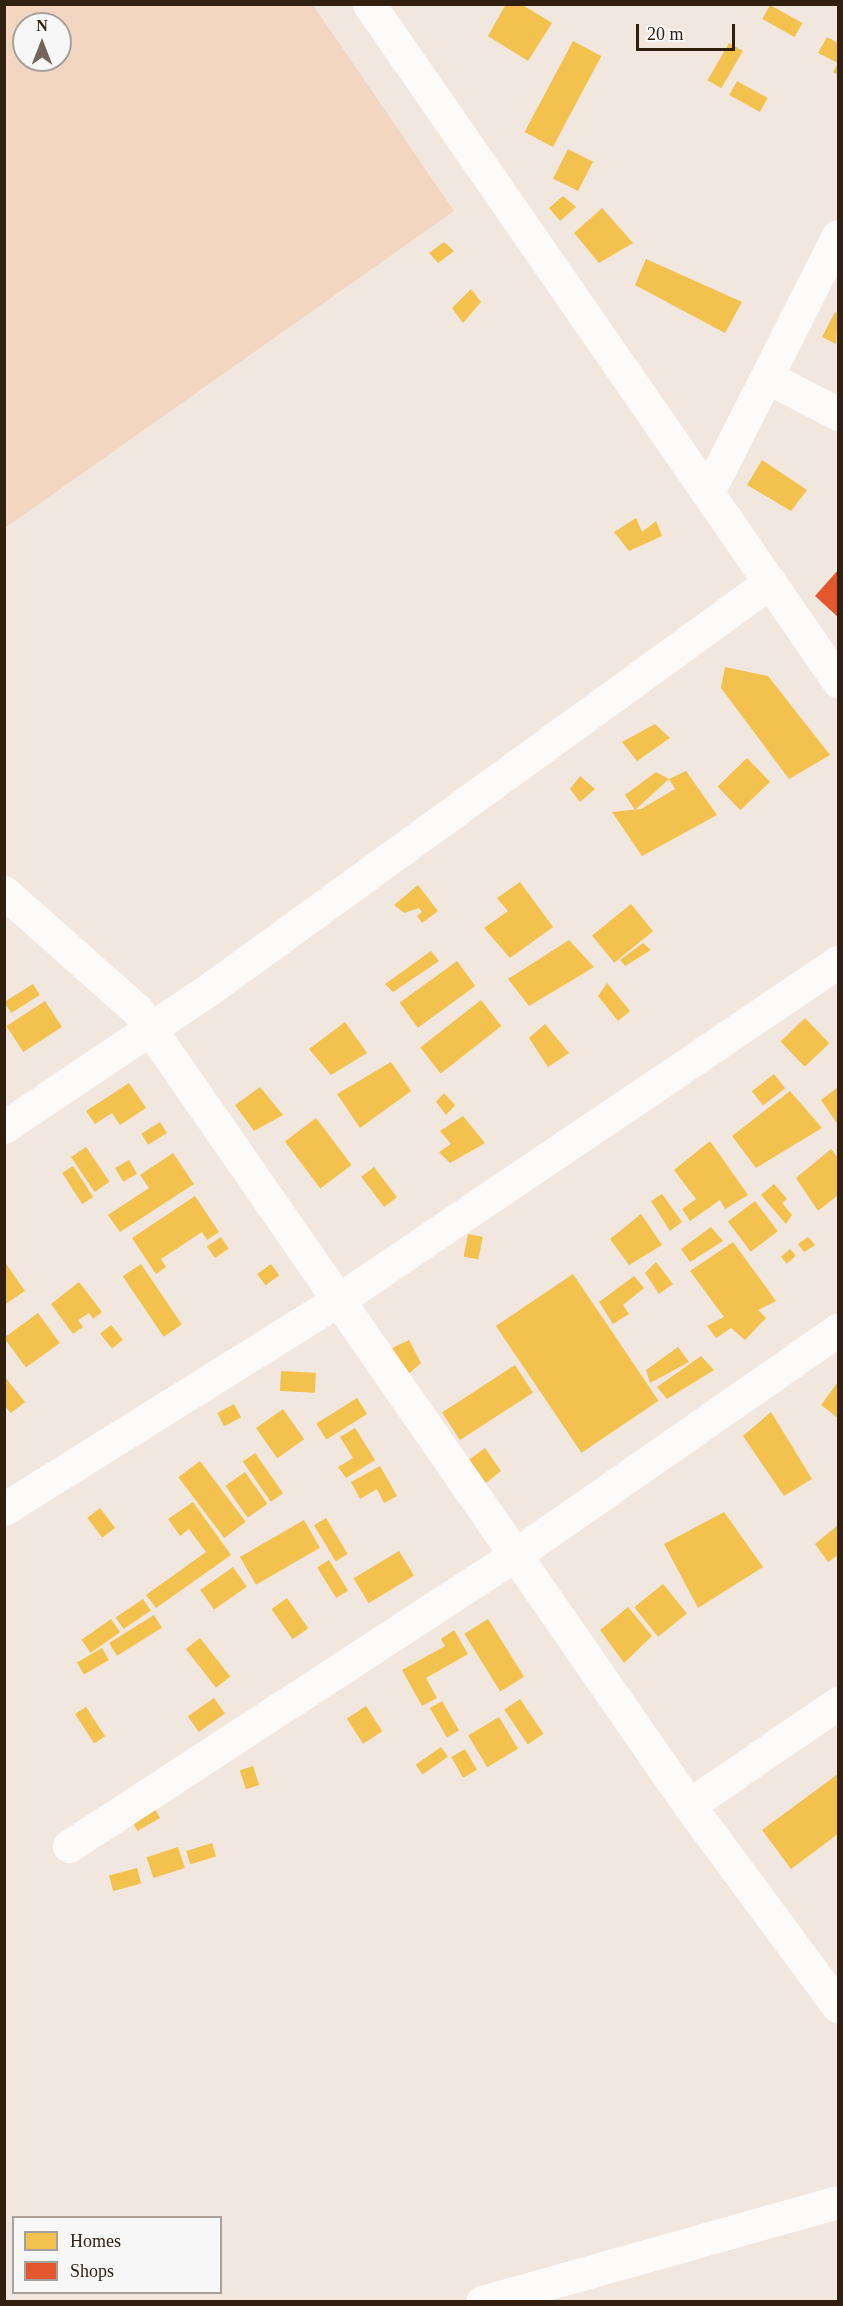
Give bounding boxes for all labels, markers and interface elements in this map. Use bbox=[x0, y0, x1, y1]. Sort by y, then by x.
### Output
north arrow bbox=[12, 12, 72, 72]
scale bar bbox=[639, 12, 738, 50]
text: N bbox=[36, 17, 48, 34]
text: 20 m bbox=[647, 24, 684, 44]
legend bbox=[12, 2216, 222, 2294]
text: Homes bbox=[70, 2231, 121, 2251]
text: Shops bbox=[70, 2261, 114, 2281]

